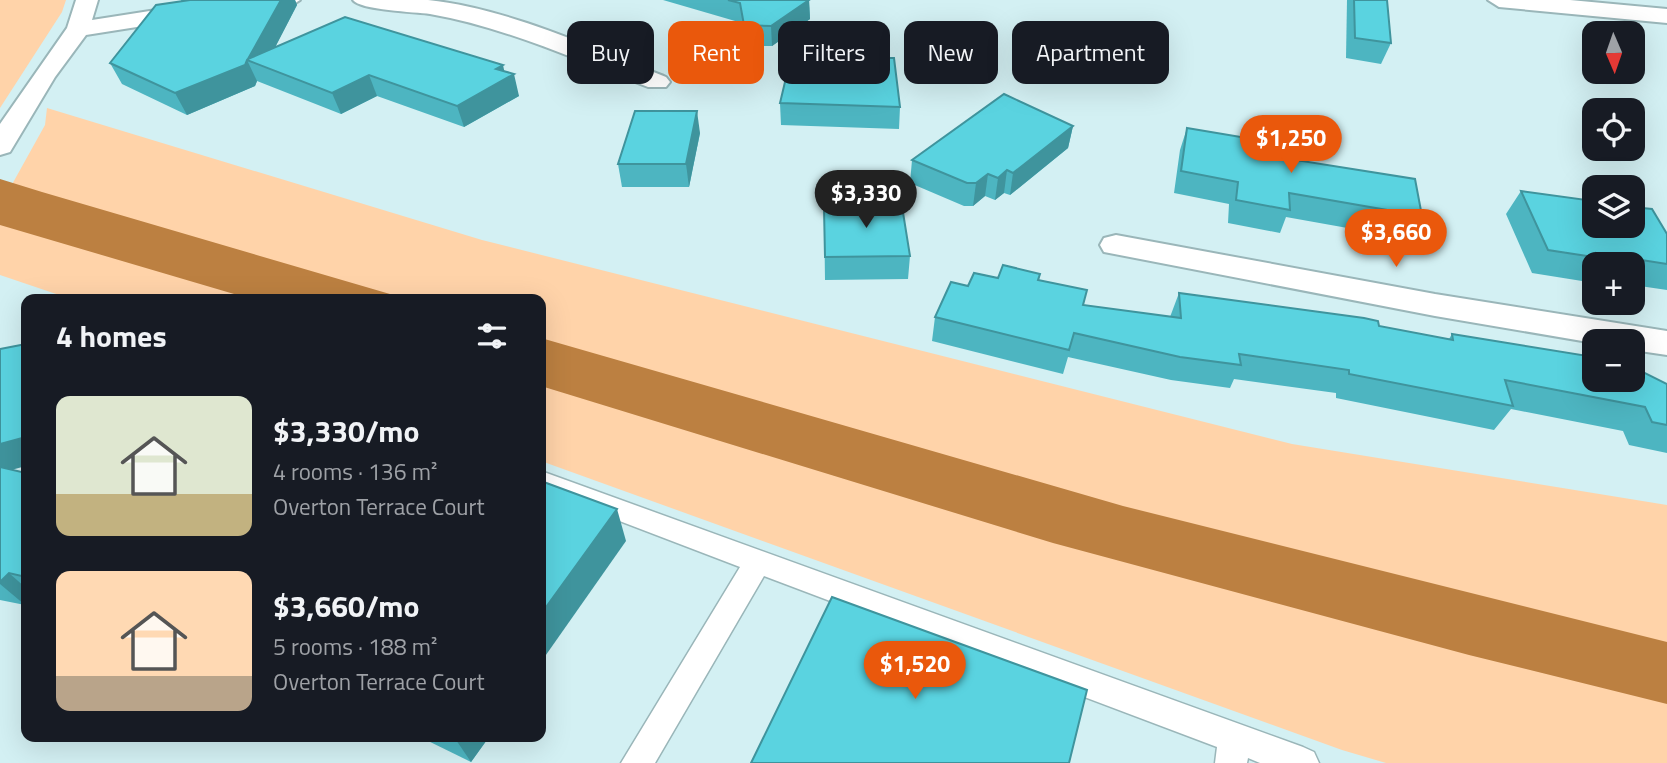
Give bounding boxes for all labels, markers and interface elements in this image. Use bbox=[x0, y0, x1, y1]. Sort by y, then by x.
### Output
chip: Buy bbox=[567, 21, 654, 84]
chip: Rent bbox=[668, 21, 764, 84]
chip: Filters bbox=[778, 21, 890, 84]
chip: New bbox=[904, 21, 998, 84]
chip: Apartment bbox=[1012, 21, 1169, 84]
north arrow bbox=[1582, 21, 1645, 84]
map controls bbox=[1582, 21, 1645, 392]
button: locate bbox=[1582, 98, 1645, 161]
pin: $1,250 bbox=[1234, 116, 1348, 175]
text: $1,250 bbox=[1256, 120, 1326, 155]
pin: $3,330 bbox=[809, 170, 923, 230]
text: $3,330 bbox=[831, 175, 901, 210]
button: layers bbox=[1582, 175, 1645, 238]
pin: $3,660 bbox=[1339, 210, 1453, 269]
text: $3,660 bbox=[1361, 214, 1431, 249]
button: + bbox=[1582, 252, 1645, 315]
text: 4 homes bbox=[56, 313, 167, 359]
icon: filters bbox=[473, 317, 511, 355]
button: − bbox=[1582, 329, 1645, 392]
text: $3,330/mo bbox=[273, 408, 419, 454]
icon: home bbox=[112, 424, 196, 508]
text: 4 rooms · 136 m² bbox=[273, 454, 437, 489]
text: Overton Terrace Court bbox=[273, 489, 485, 524]
text: $3,660/mo bbox=[273, 583, 419, 629]
icon: home bbox=[112, 599, 196, 683]
text: 5 rooms · 188 m² bbox=[273, 629, 437, 664]
pin: $1,520 bbox=[858, 642, 972, 701]
text: $1,520 bbox=[880, 646, 950, 681]
text: Overton Terrace Court bbox=[273, 664, 485, 699]

